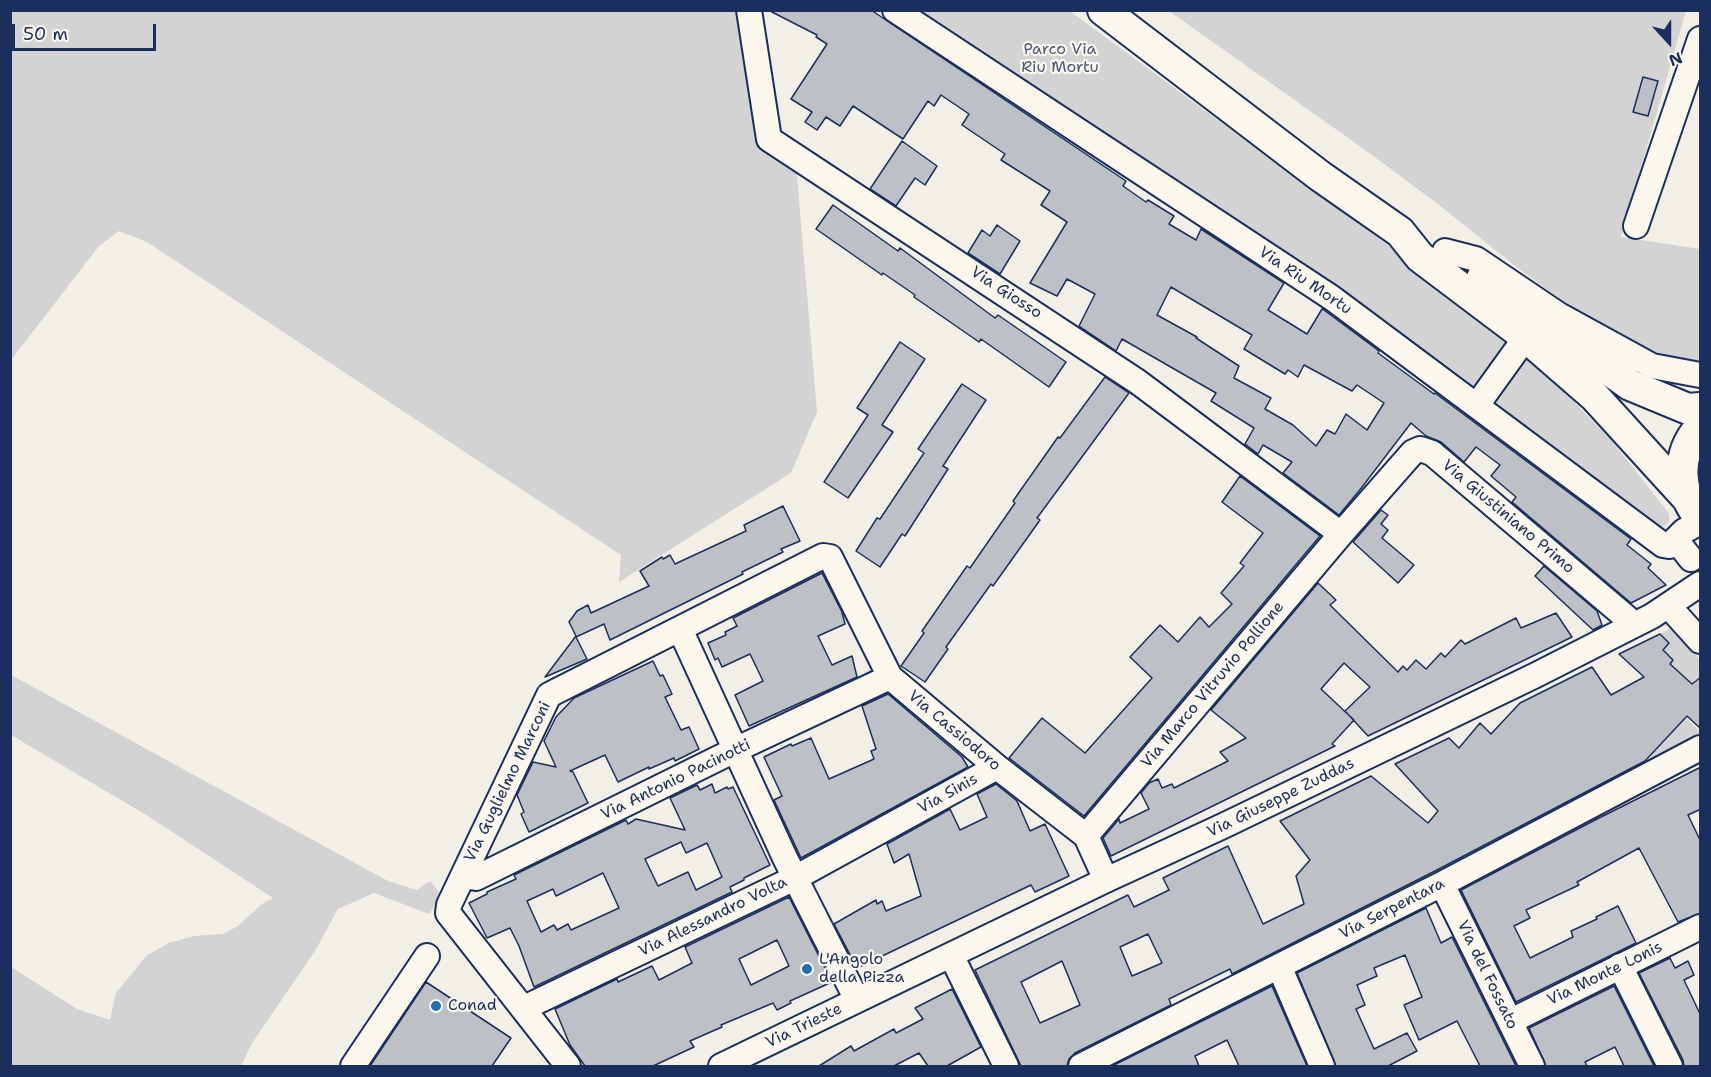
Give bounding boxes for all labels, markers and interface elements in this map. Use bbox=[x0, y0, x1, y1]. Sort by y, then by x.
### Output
scale bar bbox=[15, 12, 159, 50]
north arrow bbox=[1639, 12, 1699, 72]
text: 50 m bbox=[23, 22, 68, 46]
park label: Parco Via Riu Mortu bbox=[1021, 40, 1099, 78]
text: N bbox=[1666, 47, 1685, 71]
street label: Via Riu Mortu bbox=[1255, 243, 1355, 319]
street label: Via Giosso bbox=[967, 263, 1045, 323]
street label: Via Giustiniano Primo bbox=[1438, 456, 1578, 578]
street label: Via Marco Vitruvio Pollione bbox=[1138, 598, 1288, 772]
street label: Via Cassiodoro bbox=[904, 687, 1004, 775]
street label: Via Guglielmo Marconi bbox=[461, 699, 555, 865]
street label: Via Antonio Pacinotti bbox=[598, 735, 754, 825]
street label: Via Giuseppe Zuddas bbox=[1204, 754, 1358, 842]
street label: Via Sinis bbox=[915, 770, 981, 818]
street label: Via Alessandro Volta bbox=[636, 873, 790, 961]
street label: Via Serpentara bbox=[1336, 874, 1448, 944]
street label: Via del Fossato bbox=[1452, 917, 1522, 1033]
street label: Via Monte Lonis bbox=[1544, 938, 1666, 1010]
place label: L'Angolo della Pizza bbox=[819, 950, 904, 988]
marker: L'Angolo della Pizza bbox=[800, 962, 814, 976]
place label: Conad bbox=[448, 996, 497, 1016]
marker: Conad bbox=[429, 999, 443, 1013]
street label: Via Trieste bbox=[763, 999, 845, 1053]

